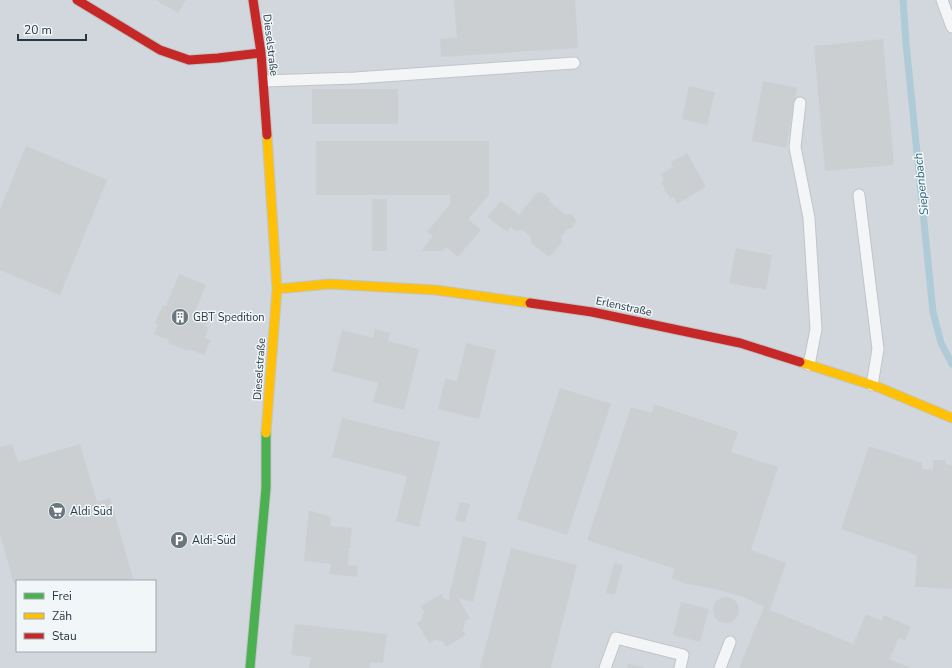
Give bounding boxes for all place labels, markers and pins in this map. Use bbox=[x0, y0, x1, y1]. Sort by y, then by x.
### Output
building icon: GBT Spedition bbox=[170, 307, 190, 327]
place label: GBT Spedition bbox=[193, 310, 265, 325]
supermarket icon: Aldi Süd bbox=[47, 501, 67, 521]
place label: Aldi Süd bbox=[70, 504, 112, 519]
parking icon: Aldi-Süd bbox=[169, 530, 189, 550]
place label: Aldi-Süd bbox=[192, 533, 236, 548]

